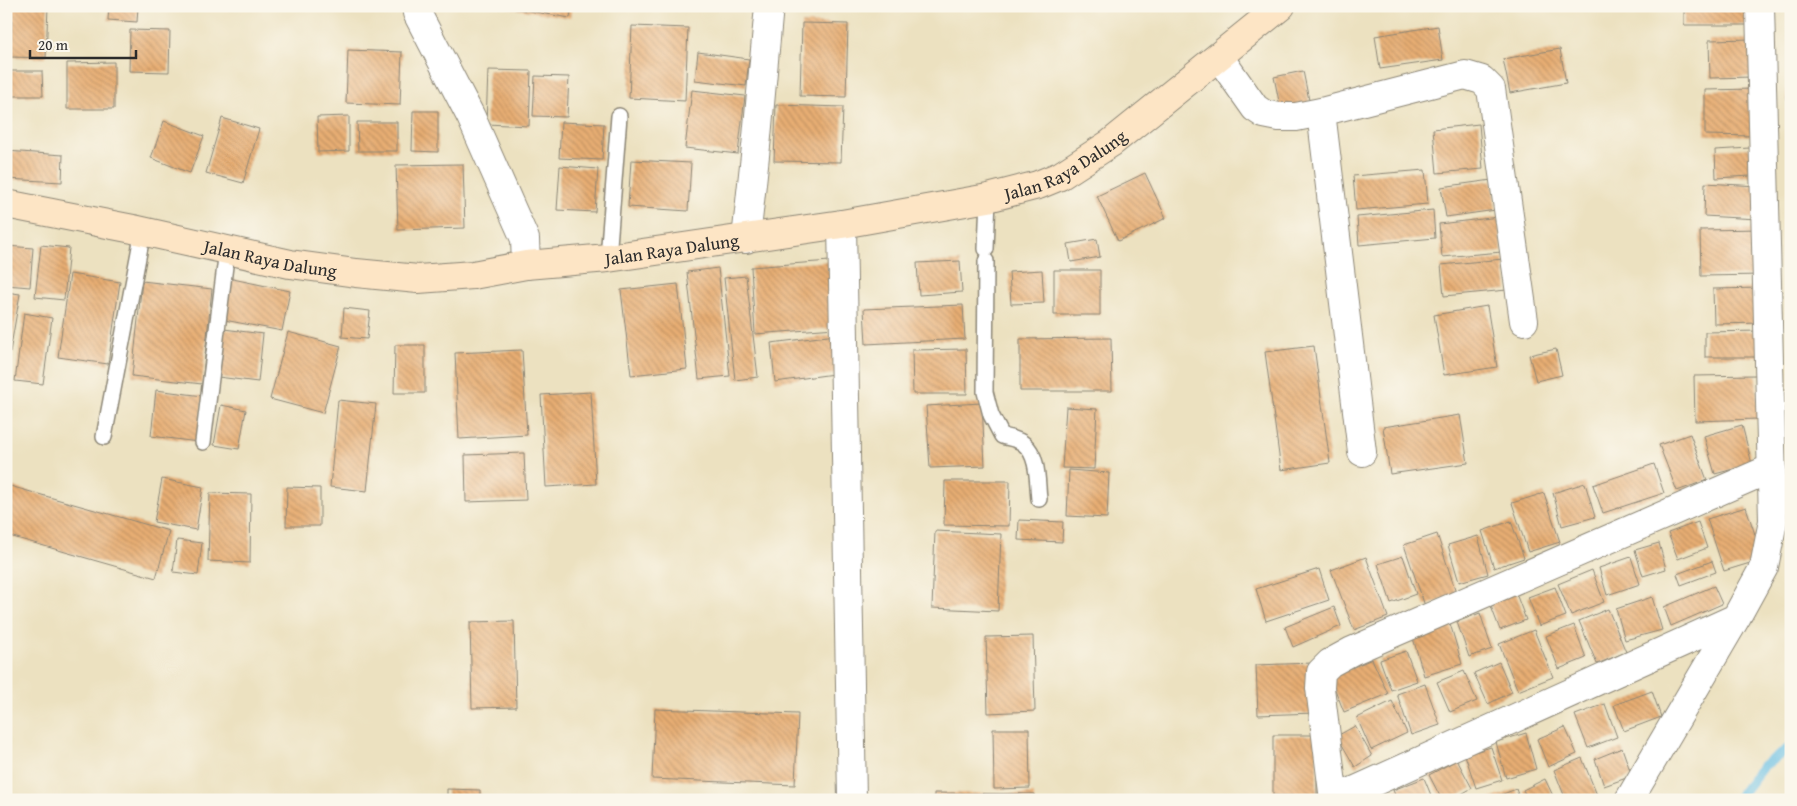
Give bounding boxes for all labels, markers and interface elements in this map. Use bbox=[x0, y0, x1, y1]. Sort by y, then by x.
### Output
scale bar bbox=[30, 28, 136, 60]
text: 20 m bbox=[38, 34, 69, 55]
street label: Jalan Raya Dalung bbox=[999, 122, 1132, 207]
street label: Jalan Raya Dalung bbox=[602, 226, 741, 272]
street label: Jalan Raya Dalung bbox=[199, 231, 339, 284]

